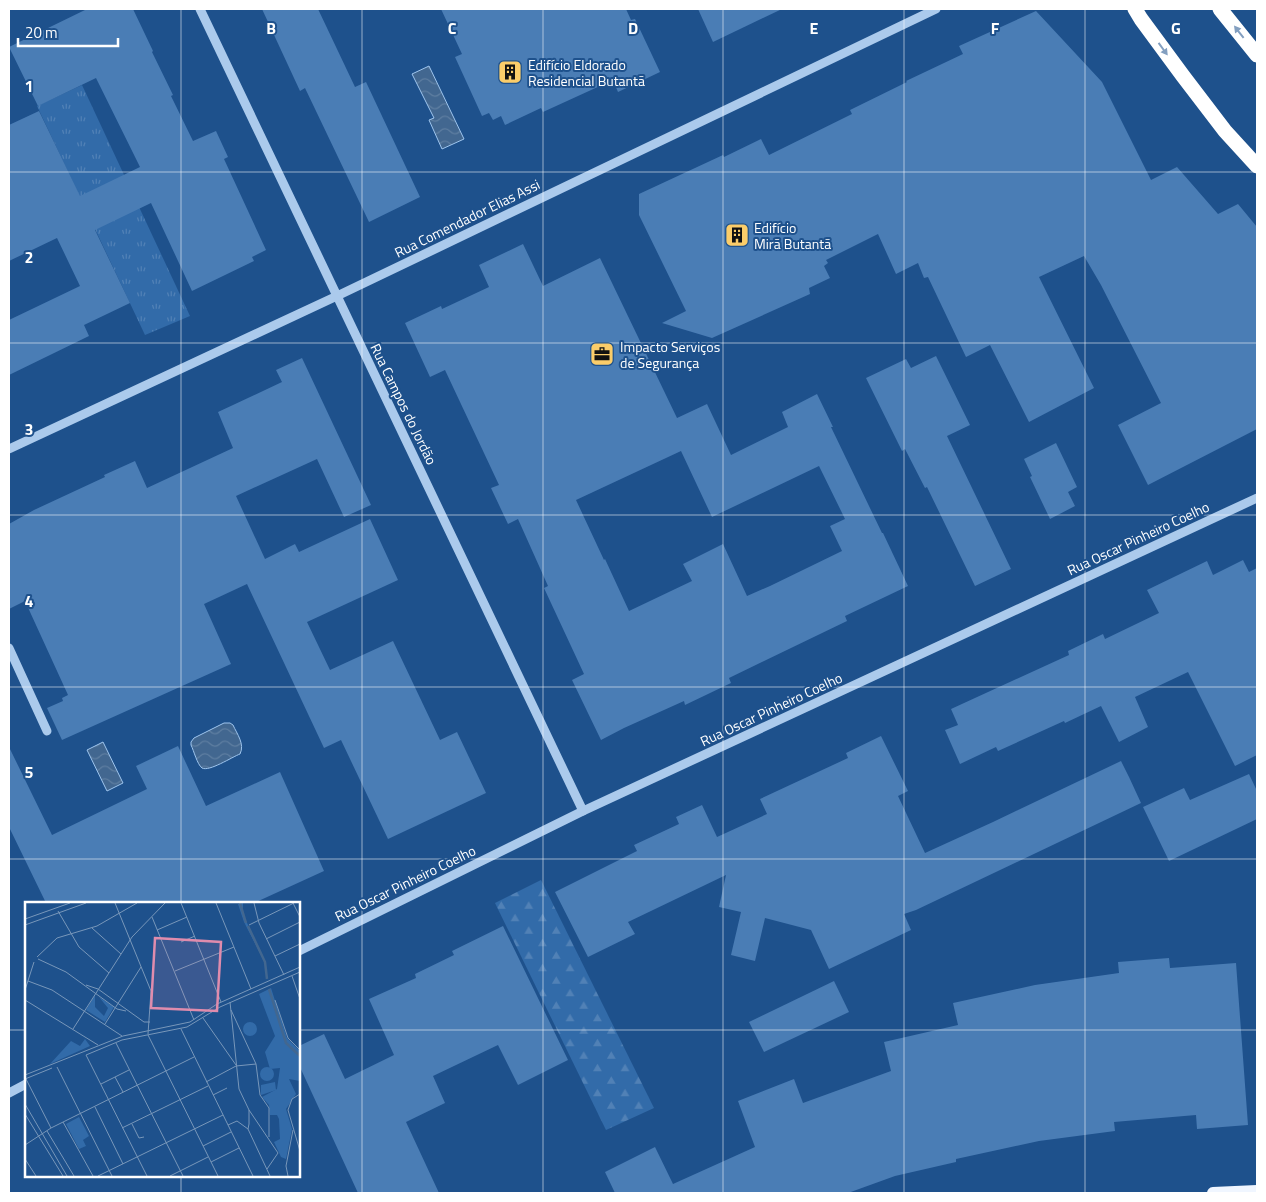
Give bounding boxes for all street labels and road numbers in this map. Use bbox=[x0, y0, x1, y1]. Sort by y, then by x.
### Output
street label: Rua Comendador Elias Assi bbox=[391, 174, 543, 262]
street label: Rua Campos do Jordão bbox=[366, 340, 442, 468]
street label: Rua Oscar Pinheiro Coelho bbox=[1063, 496, 1213, 580]
street label: Rua Oscar Pinheiro Coelho bbox=[696, 667, 846, 751]
street label: Rua Oscar Pinheiro Coelho bbox=[331, 840, 479, 926]

